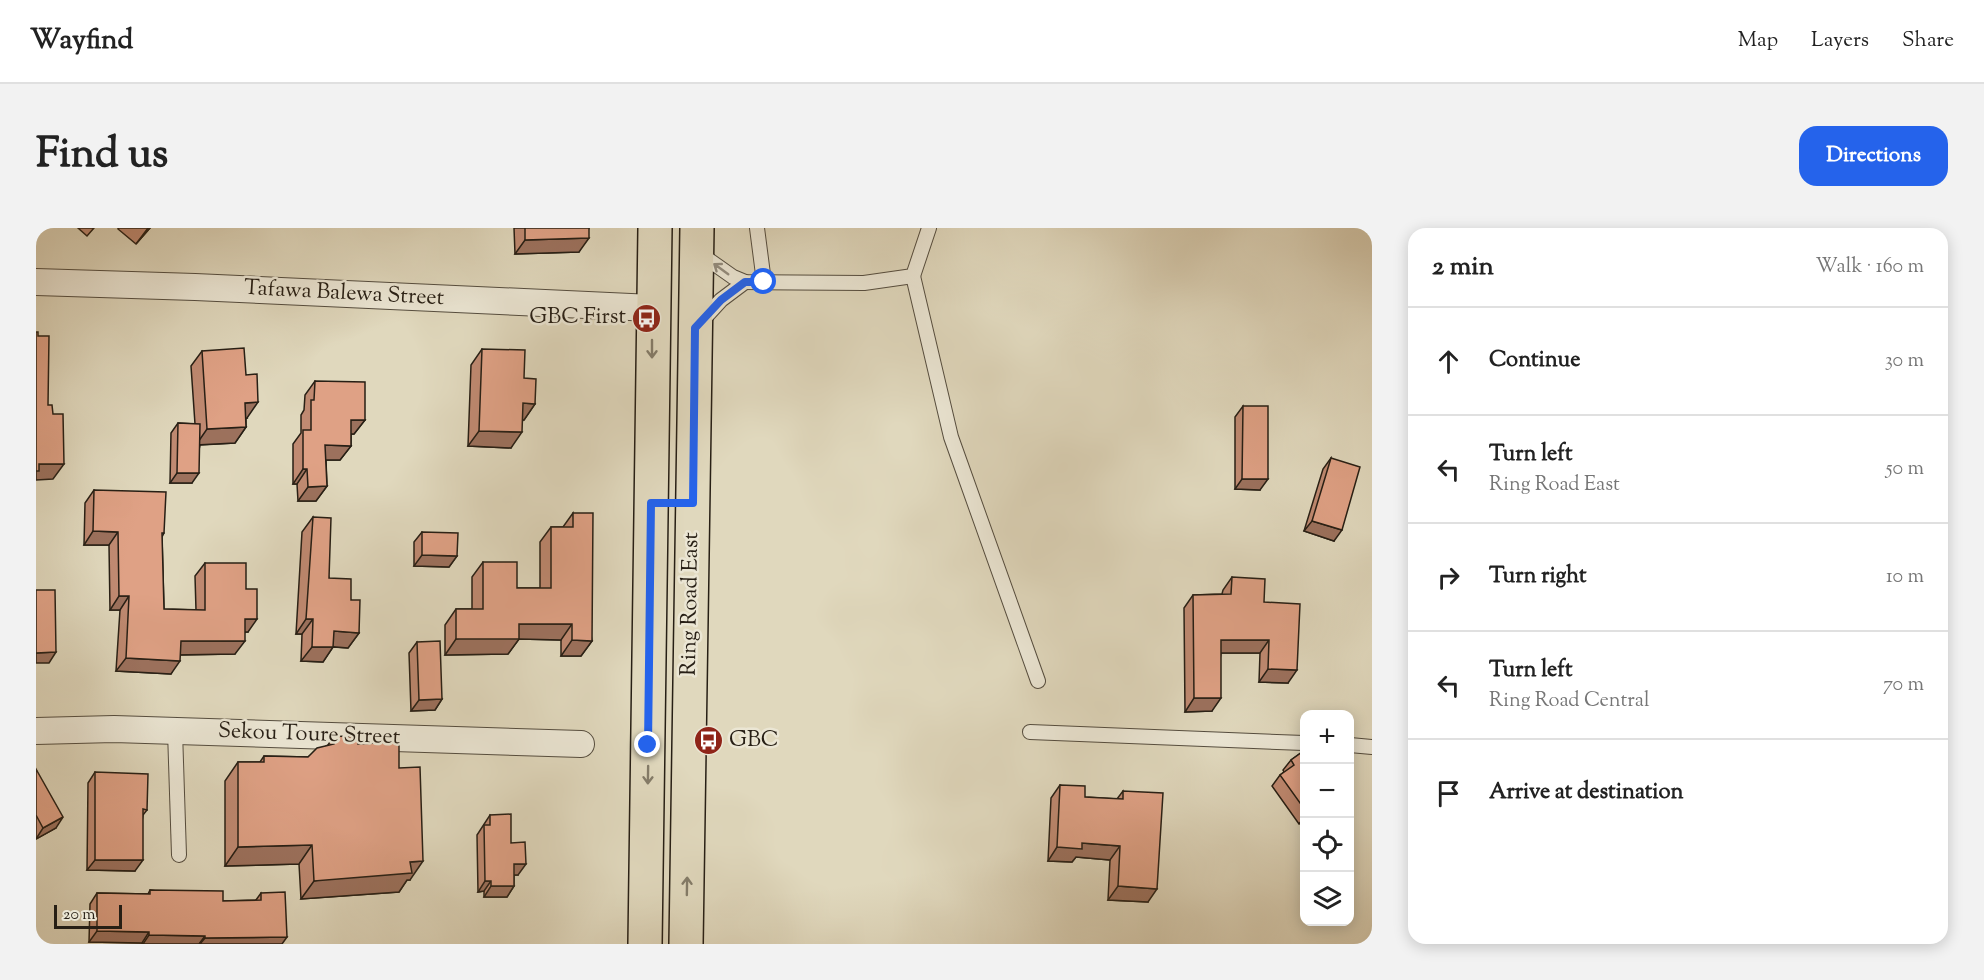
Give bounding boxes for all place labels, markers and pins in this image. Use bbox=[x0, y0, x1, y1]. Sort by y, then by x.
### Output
place label: GBC First bbox=[529, 302, 626, 334]
bus stop icon: GBC First bbox=[631, 302, 663, 334]
bus stop icon: GBC bbox=[692, 725, 724, 757]
place label: GBC bbox=[729, 725, 779, 757]

